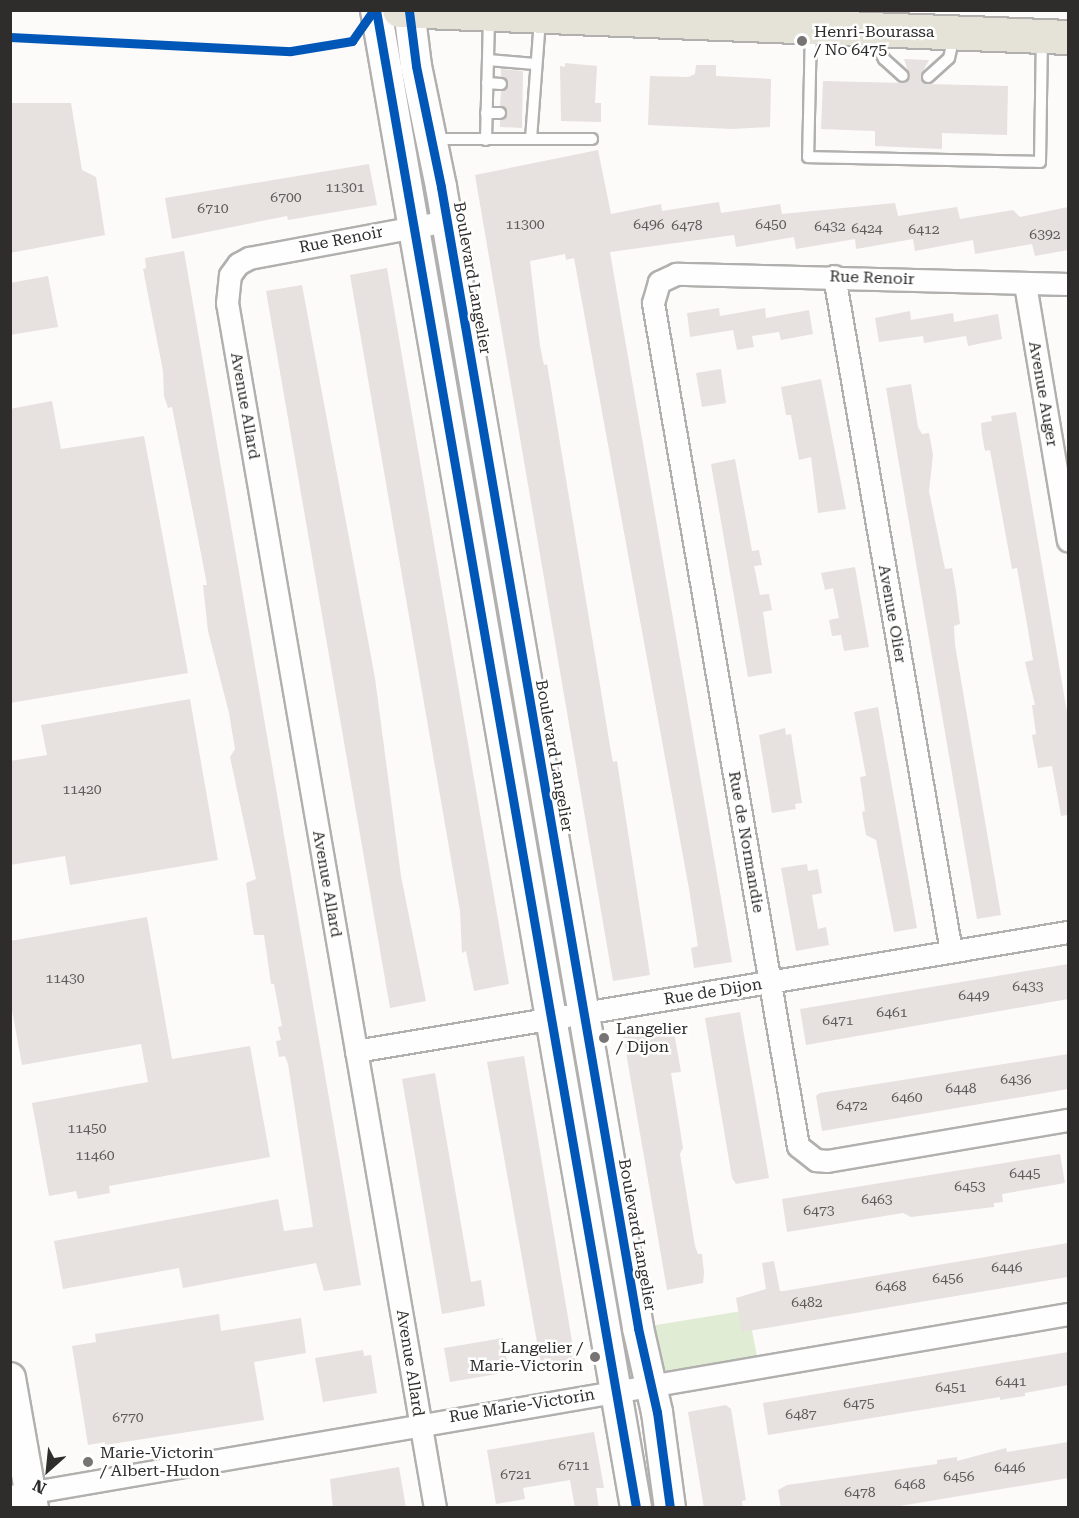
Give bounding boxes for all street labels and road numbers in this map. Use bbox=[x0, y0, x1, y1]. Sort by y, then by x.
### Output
street label: Boulevard Langelier bbox=[449, 200, 495, 356]
street label: Rue Renoir bbox=[297, 222, 385, 258]
street label: Rue Renoir bbox=[829, 267, 915, 289]
street label: Avenue Auger bbox=[1024, 340, 1062, 448]
street label: Avenue Allard bbox=[226, 351, 264, 461]
street label: Avenue Olier bbox=[874, 563, 910, 665]
street label: Boulevard Langelier bbox=[531, 678, 577, 834]
street label: Rue de Normandie bbox=[724, 770, 768, 914]
street label: Avenue Allard bbox=[308, 829, 346, 939]
street label: Rue de Dijon bbox=[663, 975, 763, 1009]
street label: Boulevard Langelier bbox=[614, 1157, 660, 1313]
street label: Avenue Allard bbox=[392, 1308, 428, 1418]
street label: Rue Marie-Victorin bbox=[448, 1385, 596, 1427]

